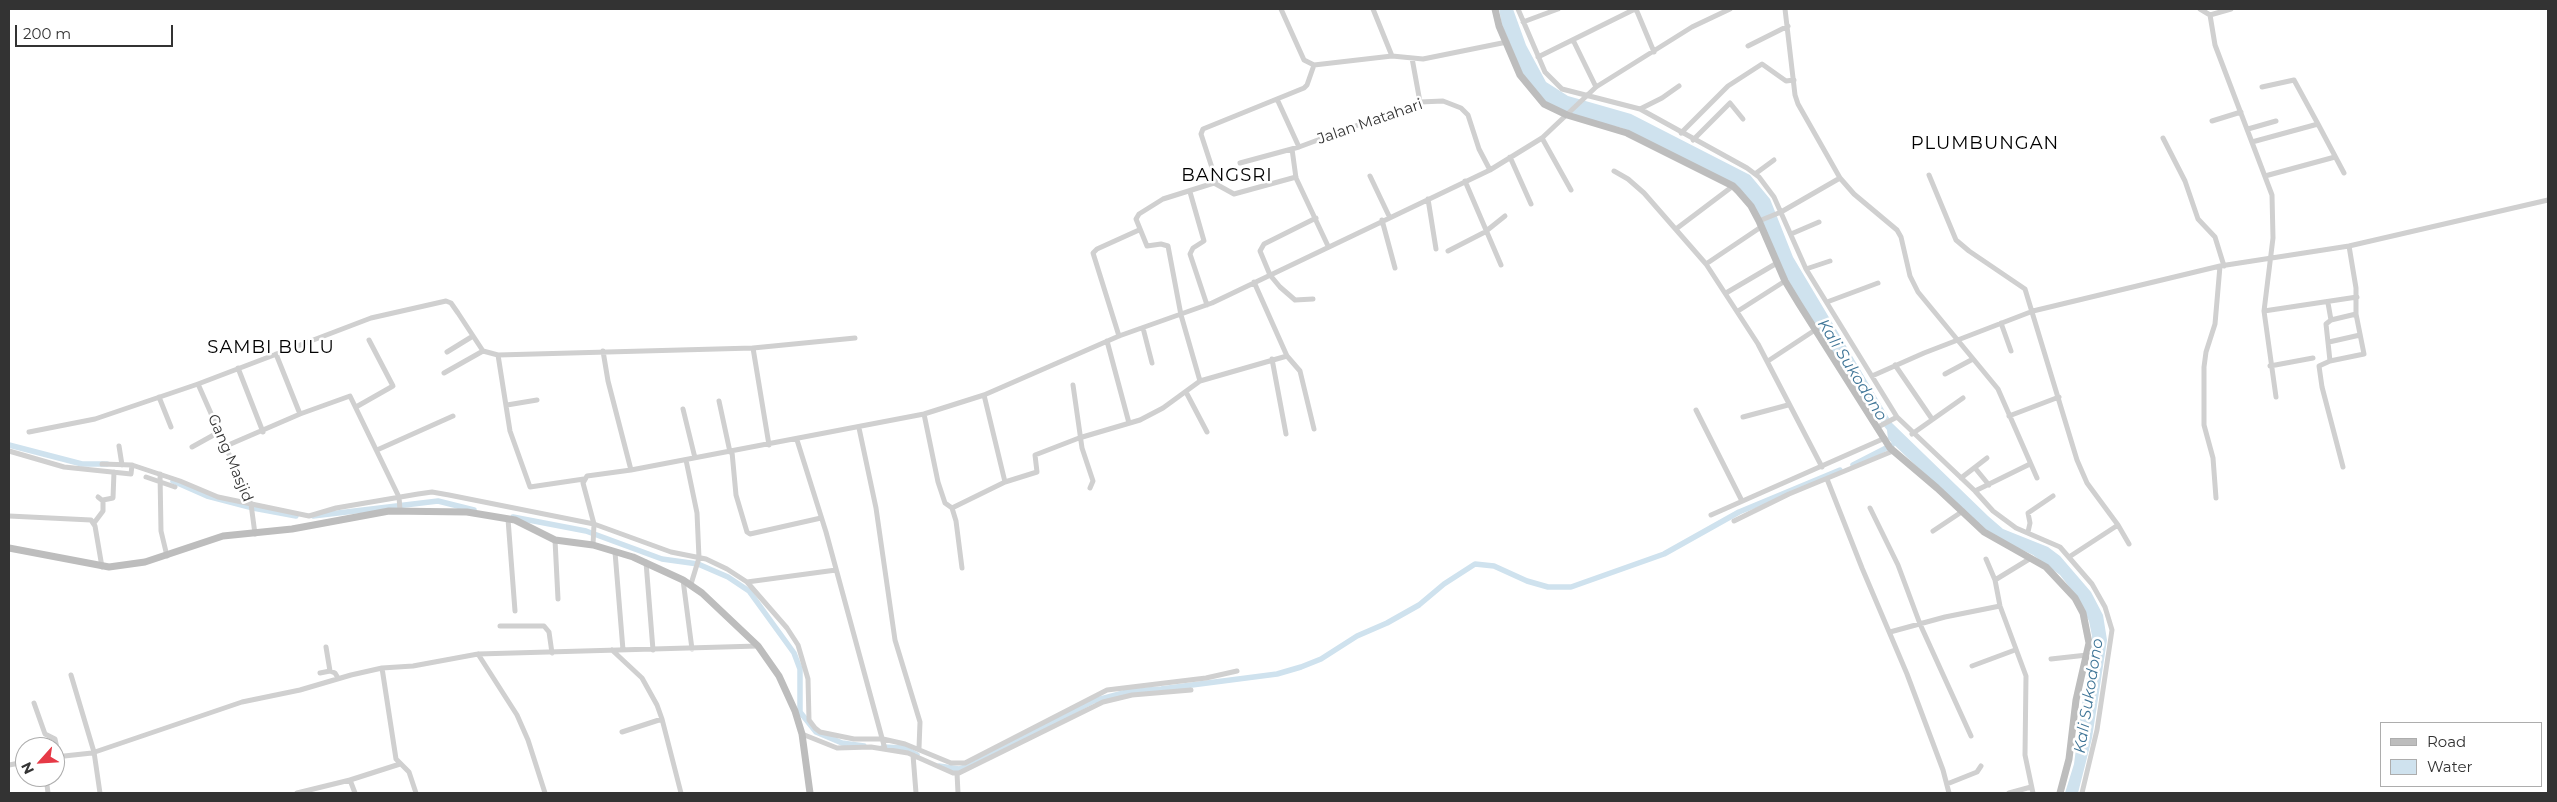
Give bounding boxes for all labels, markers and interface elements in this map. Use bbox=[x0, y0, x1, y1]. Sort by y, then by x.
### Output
scale bar bbox=[18, 15, 175, 47]
text: 200 m bbox=[23, 24, 71, 43]
street label: Jalan Matahari bbox=[1315, 96, 1425, 148]
district label: PLUMBUNGAN bbox=[1910, 133, 2060, 155]
district label: BANGSRI bbox=[1180, 165, 1274, 187]
water label: Kali Sukodono bbox=[1813, 316, 1891, 424]
district label: SAMBI BULU bbox=[206, 337, 336, 359]
street label: Gang Masjid bbox=[203, 411, 257, 505]
water label: Kali Sukodono bbox=[2070, 637, 2108, 755]
legend bbox=[2380, 722, 2542, 787]
text: Road bbox=[2427, 732, 2466, 751]
north arrow bbox=[15, 737, 65, 787]
text: Water bbox=[2427, 757, 2473, 776]
text: N bbox=[17, 759, 38, 777]

